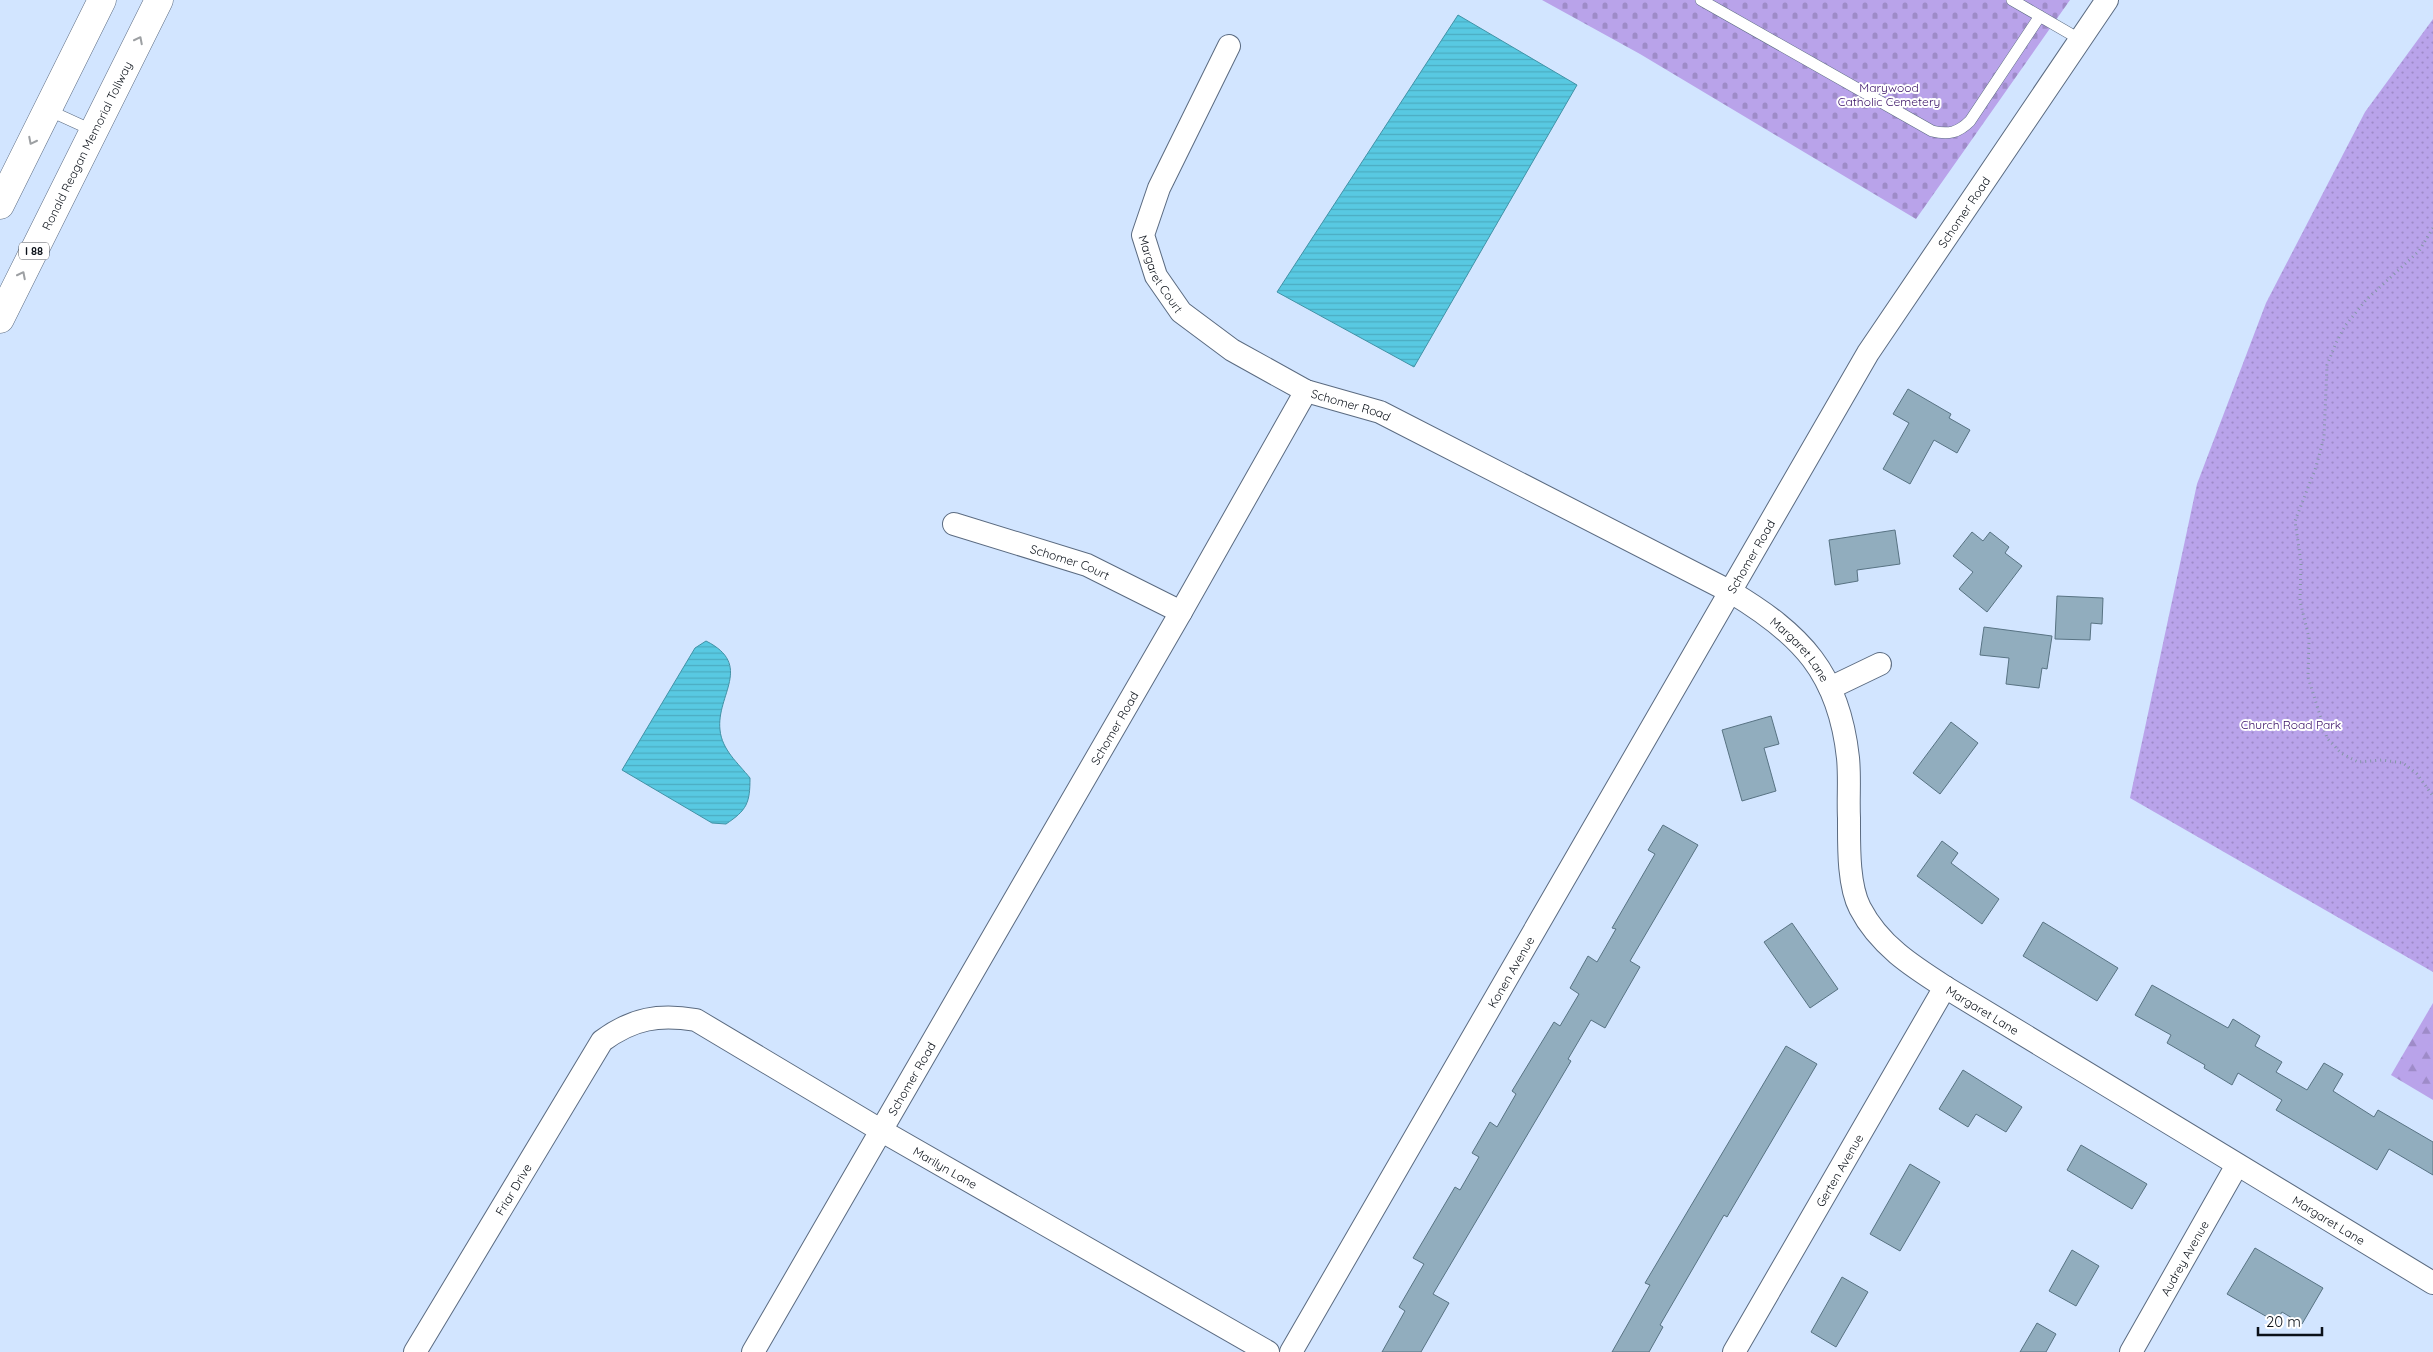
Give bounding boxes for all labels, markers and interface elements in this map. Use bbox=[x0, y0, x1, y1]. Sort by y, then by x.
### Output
one-way arrow bbox=[133, 36, 143, 45]
street label: Ronald Reagan Memorial Tollway bbox=[38, 58, 135, 232]
park label: Marywood Catholic Cemetery bbox=[1838, 80, 1940, 109]
one-way arrow bbox=[28, 136, 38, 145]
street label: Schomer Road bbox=[1934, 174, 1993, 250]
street label: Margaret Court bbox=[1136, 233, 1187, 315]
road number: I 88 bbox=[19, 242, 49, 260]
one-way arrow bbox=[16, 271, 26, 280]
street label: Schomer Road bbox=[1309, 385, 1393, 424]
street label: Schomer Road bbox=[1724, 517, 1778, 596]
street label: Schomer Court bbox=[1029, 541, 1112, 583]
street label: Margaret Lane bbox=[1768, 614, 1833, 684]
street label: Schomer Road bbox=[1087, 688, 1141, 767]
park label: Church Road Park bbox=[2241, 717, 2341, 732]
street label: Konen Avenue bbox=[1484, 933, 1537, 1010]
street label: Margaret Lane bbox=[1944, 982, 2022, 1038]
street label: Schomer Road bbox=[884, 1039, 938, 1118]
street label: Gerten Avenue bbox=[1812, 1131, 1866, 1209]
street label: Marilyn Lane bbox=[911, 1143, 980, 1192]
street label: Friar Drive bbox=[492, 1160, 534, 1218]
street label: Margaret Lane bbox=[2290, 1192, 2368, 1248]
street label: Audrey Avenue bbox=[2157, 1218, 2212, 1298]
scale bar bbox=[2258, 1304, 2322, 1336]
text: 20 m bbox=[2266, 1312, 2301, 1331]

